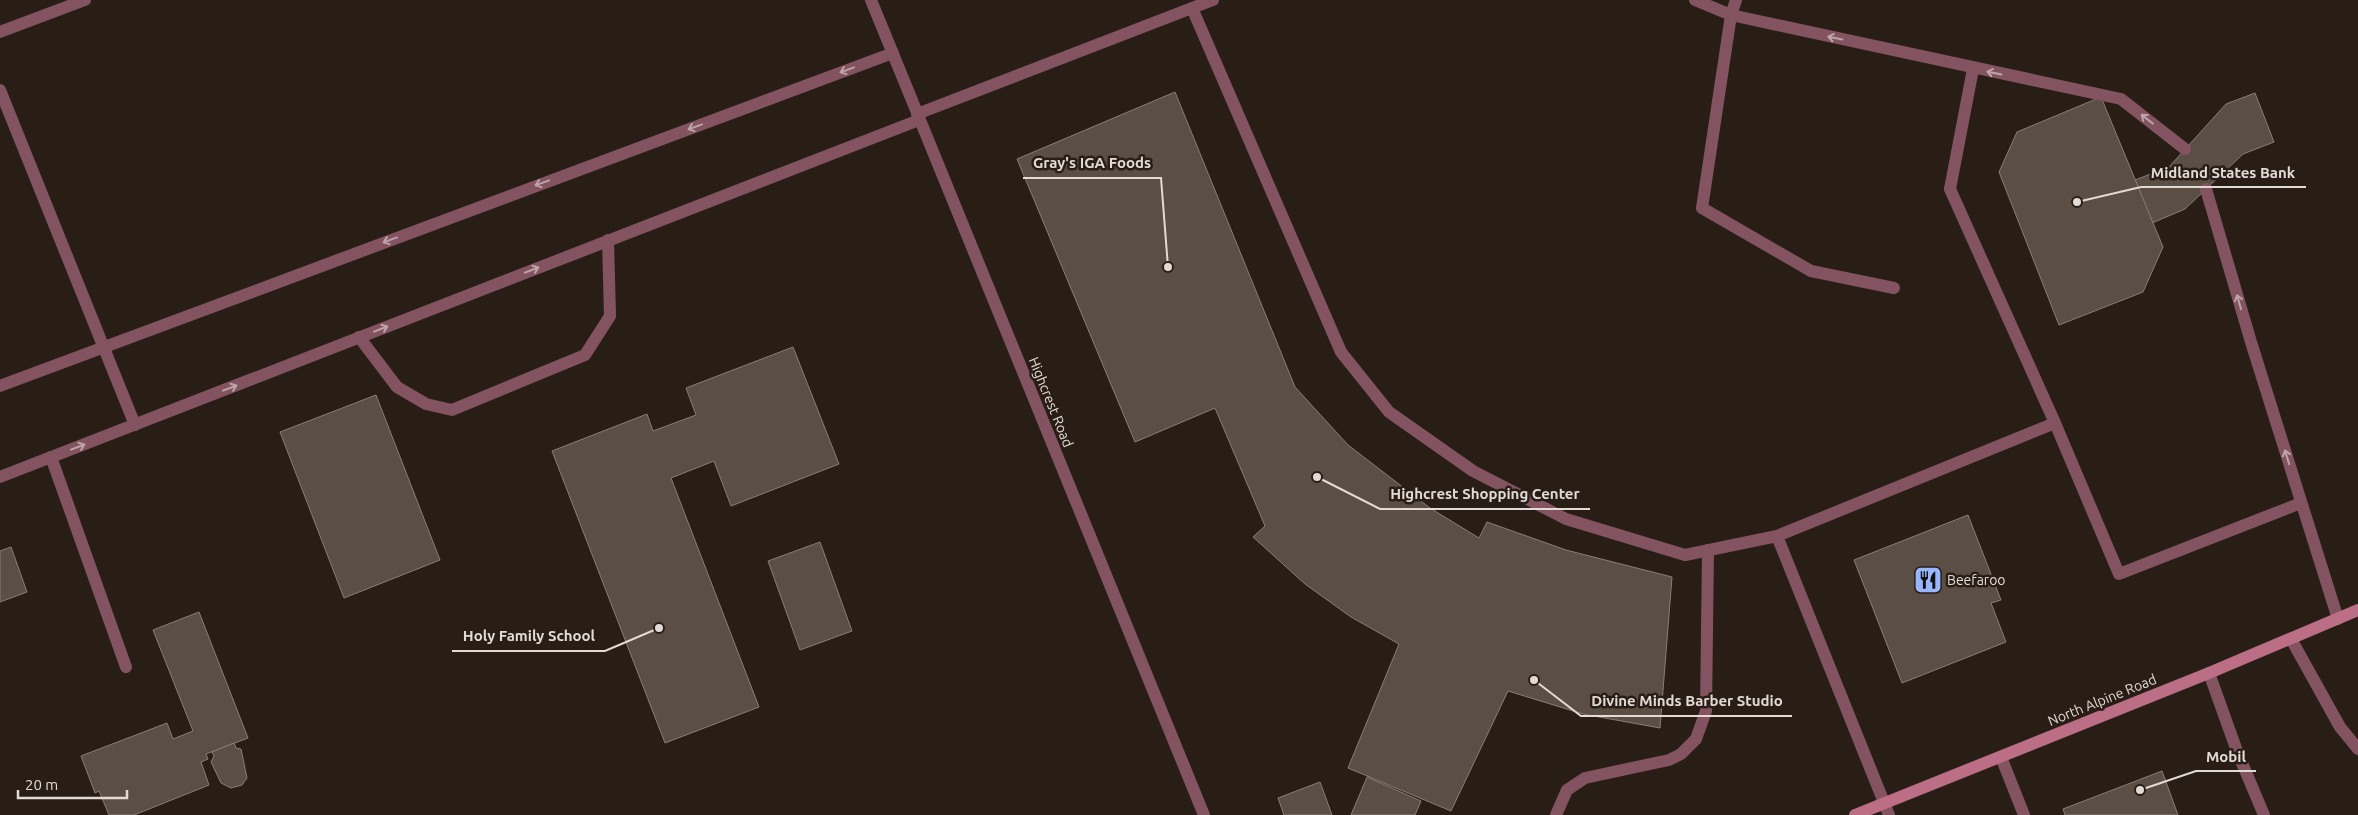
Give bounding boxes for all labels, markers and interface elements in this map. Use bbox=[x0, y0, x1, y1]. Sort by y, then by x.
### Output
one-way arrow bbox=[1827, 33, 1843, 42]
one-way arrow bbox=[840, 66, 855, 75]
one-way arrow bbox=[1986, 68, 2002, 77]
one-way arrow bbox=[2141, 114, 2154, 125]
one-way arrow bbox=[687, 123, 703, 132]
callout: Gray's IGA Foods bbox=[1023, 148, 1161, 178]
text: Gray's IGA Foods bbox=[1033, 154, 1151, 171]
callout: Midland States Bank bbox=[2141, 157, 2306, 187]
text: Midland States Bank bbox=[2151, 164, 2296, 181]
one-way arrow bbox=[535, 179, 551, 188]
one-way arrow bbox=[383, 236, 398, 245]
one-way arrow bbox=[524, 265, 540, 274]
one-way arrow bbox=[2234, 294, 2244, 310]
one-way arrow bbox=[373, 324, 388, 333]
street label: Highcrest Road bbox=[1026, 355, 1076, 449]
one-way arrow bbox=[221, 383, 237, 392]
one-way arrow bbox=[70, 442, 85, 451]
one-way arrow bbox=[2281, 449, 2291, 465]
callout: Highcrest Shopping Center bbox=[1380, 479, 1590, 509]
text: Highcrest Shopping Center bbox=[1390, 485, 1581, 502]
restaurant icon: Beefaroo bbox=[1913, 565, 1943, 595]
place label: Beefaroo bbox=[1947, 572, 2006, 588]
callout: Holy Family School bbox=[452, 621, 605, 651]
text: Holy Family School bbox=[463, 627, 596, 644]
street label: North Alpine Road bbox=[2045, 671, 2159, 729]
callout: Divine Minds Barber Studio bbox=[1581, 686, 1792, 716]
text: Divine Minds Barber Studio bbox=[1591, 692, 1783, 709]
callout: Mobil bbox=[2196, 741, 2256, 771]
text: Mobil bbox=[2206, 748, 2246, 765]
scale bar bbox=[18, 768, 126, 800]
text: 20 m bbox=[25, 776, 58, 793]

